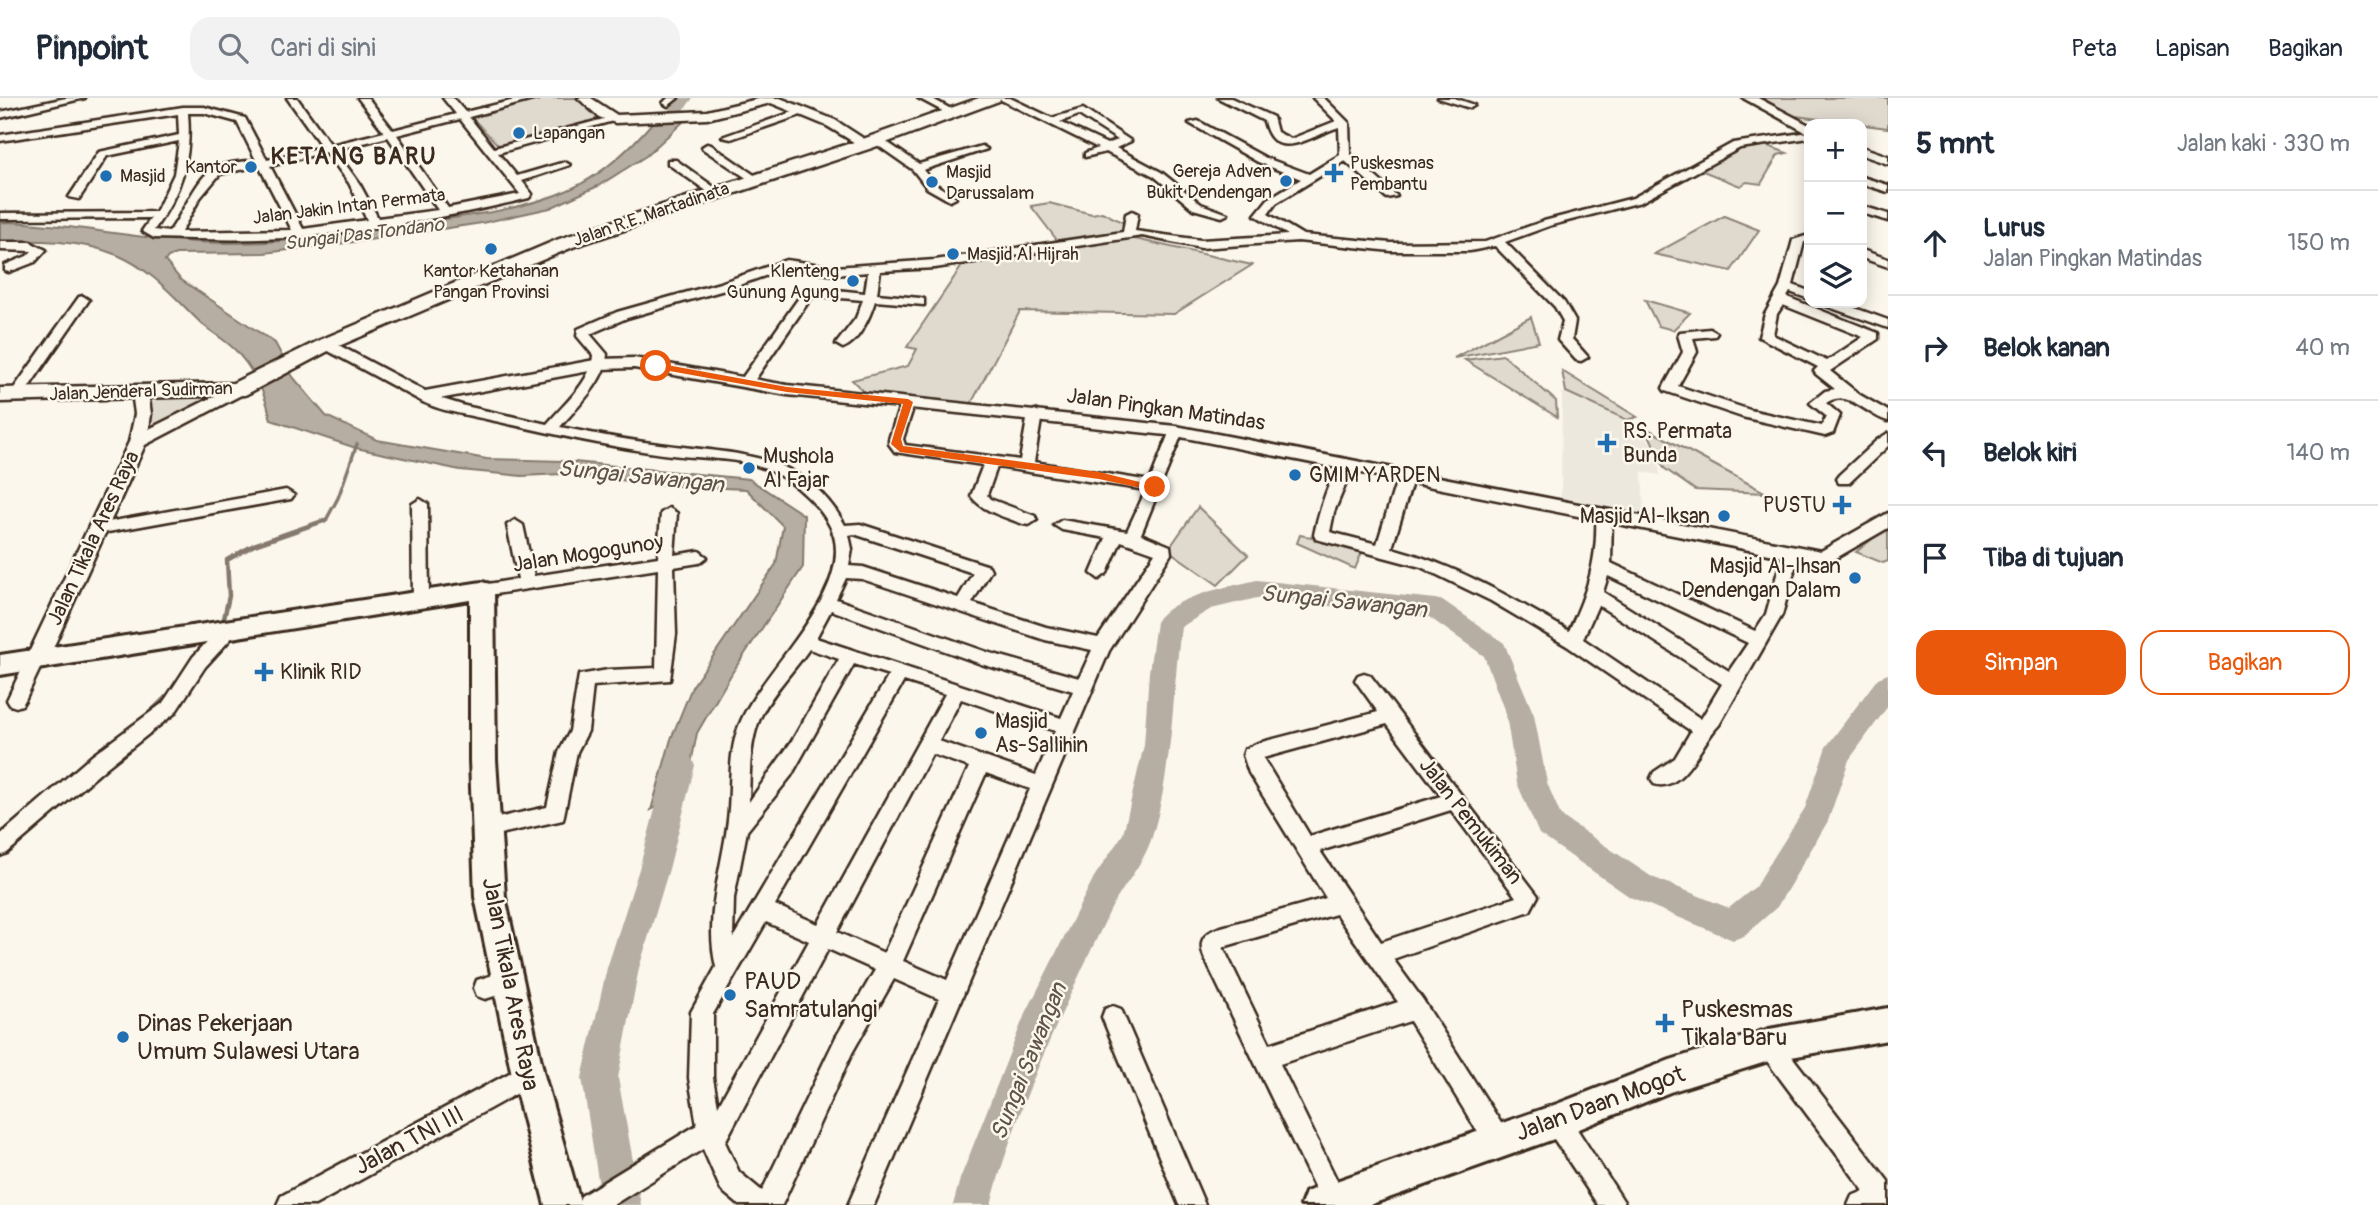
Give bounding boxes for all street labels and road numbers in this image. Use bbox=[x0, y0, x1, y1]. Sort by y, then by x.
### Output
street label: Jalan R.E. Martadinata bbox=[570, 177, 732, 252]
street label: Jalan Jakin Intan Permata bbox=[251, 183, 447, 230]
street label: Jalan Jenderal Sudirman bbox=[49, 377, 233, 406]
street label: Jalan Pingkan Matindas bbox=[1065, 382, 1267, 437]
street label: Jalan Tikala Ares Raya bbox=[41, 447, 146, 630]
street label: Jalan Mogogunoy bbox=[511, 528, 665, 579]
street label: Jalan Pemukiman bbox=[1413, 753, 1528, 890]
street label: Jalan Tikala Ares Raya bbox=[476, 875, 545, 1093]
street label: Jalan Daan Mogot bbox=[1512, 1059, 1689, 1148]
street label: Jalan TNI III bbox=[350, 1100, 469, 1181]

